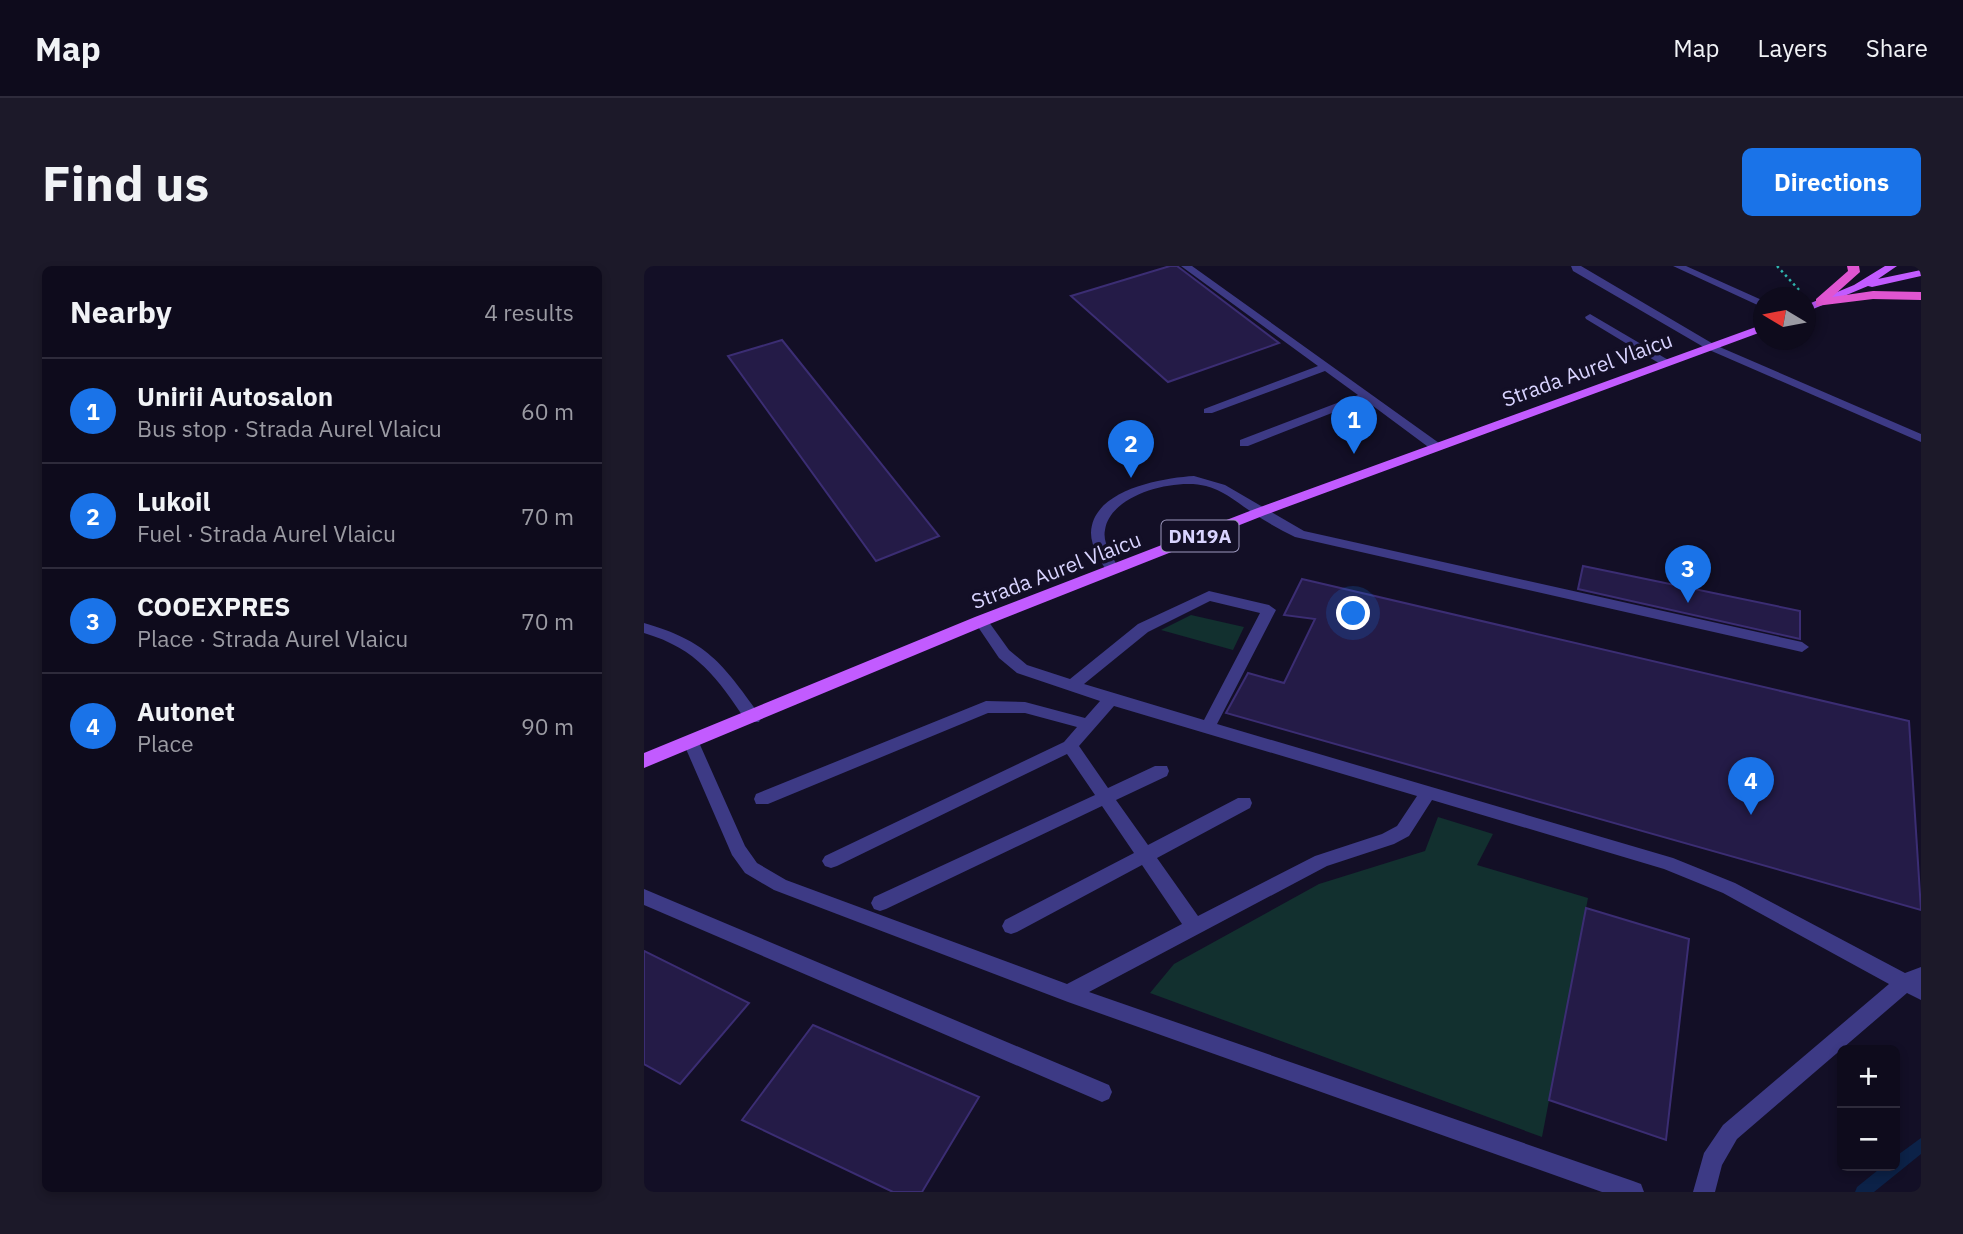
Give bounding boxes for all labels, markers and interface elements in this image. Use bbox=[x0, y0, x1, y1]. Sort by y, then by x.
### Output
text: Map bbox=[35, 27, 101, 70]
text: Map bbox=[1673, 32, 1720, 64]
text: Layers bbox=[1758, 32, 1828, 64]
text: Share bbox=[1866, 32, 1928, 64]
button: Directions bbox=[1742, 148, 1921, 216]
text: Find us bbox=[42, 151, 209, 214]
north arrow bbox=[1753, 287, 1816, 350]
text: Nearby bbox=[70, 292, 172, 331]
text: 4 results bbox=[484, 297, 574, 327]
street label: Strada Aurel Vlaicu bbox=[1498, 325, 1676, 413]
text: Unirii Autosalon bbox=[137, 379, 333, 413]
text: 1 bbox=[86, 396, 100, 426]
text: 60 m bbox=[521, 396, 574, 426]
pin: 1 bbox=[1331, 396, 1377, 454]
text: Bus stop · Strada Aurel Vlaicu bbox=[137, 413, 442, 443]
pin: 2 bbox=[1108, 420, 1154, 478]
text: Lukoil bbox=[137, 484, 210, 518]
text: 2 bbox=[86, 501, 100, 531]
text: 70 m bbox=[521, 501, 574, 531]
text: Fuel · Strada Aurel Vlaicu bbox=[137, 518, 396, 548]
road number: DN19A bbox=[1162, 520, 1238, 552]
street label: Strada Aurel Vlaicu bbox=[967, 525, 1145, 615]
pin: 3 bbox=[1665, 545, 1711, 603]
text: COOEXPRES bbox=[137, 589, 291, 623]
your location bbox=[1336, 596, 1370, 630]
text: 3 bbox=[86, 606, 100, 636]
text: 70 m bbox=[521, 606, 574, 636]
text: Place · Strada Aurel Vlaicu bbox=[137, 623, 408, 653]
text: Autonet bbox=[137, 694, 235, 728]
text: 4 bbox=[86, 711, 100, 741]
text: 90 m bbox=[521, 711, 574, 741]
text: Place bbox=[137, 728, 194, 758]
pin: 4 bbox=[1728, 757, 1774, 815]
map controls bbox=[1837, 1045, 1900, 1171]
button: + bbox=[1837, 1045, 1900, 1108]
button: − bbox=[1837, 1108, 1900, 1171]

